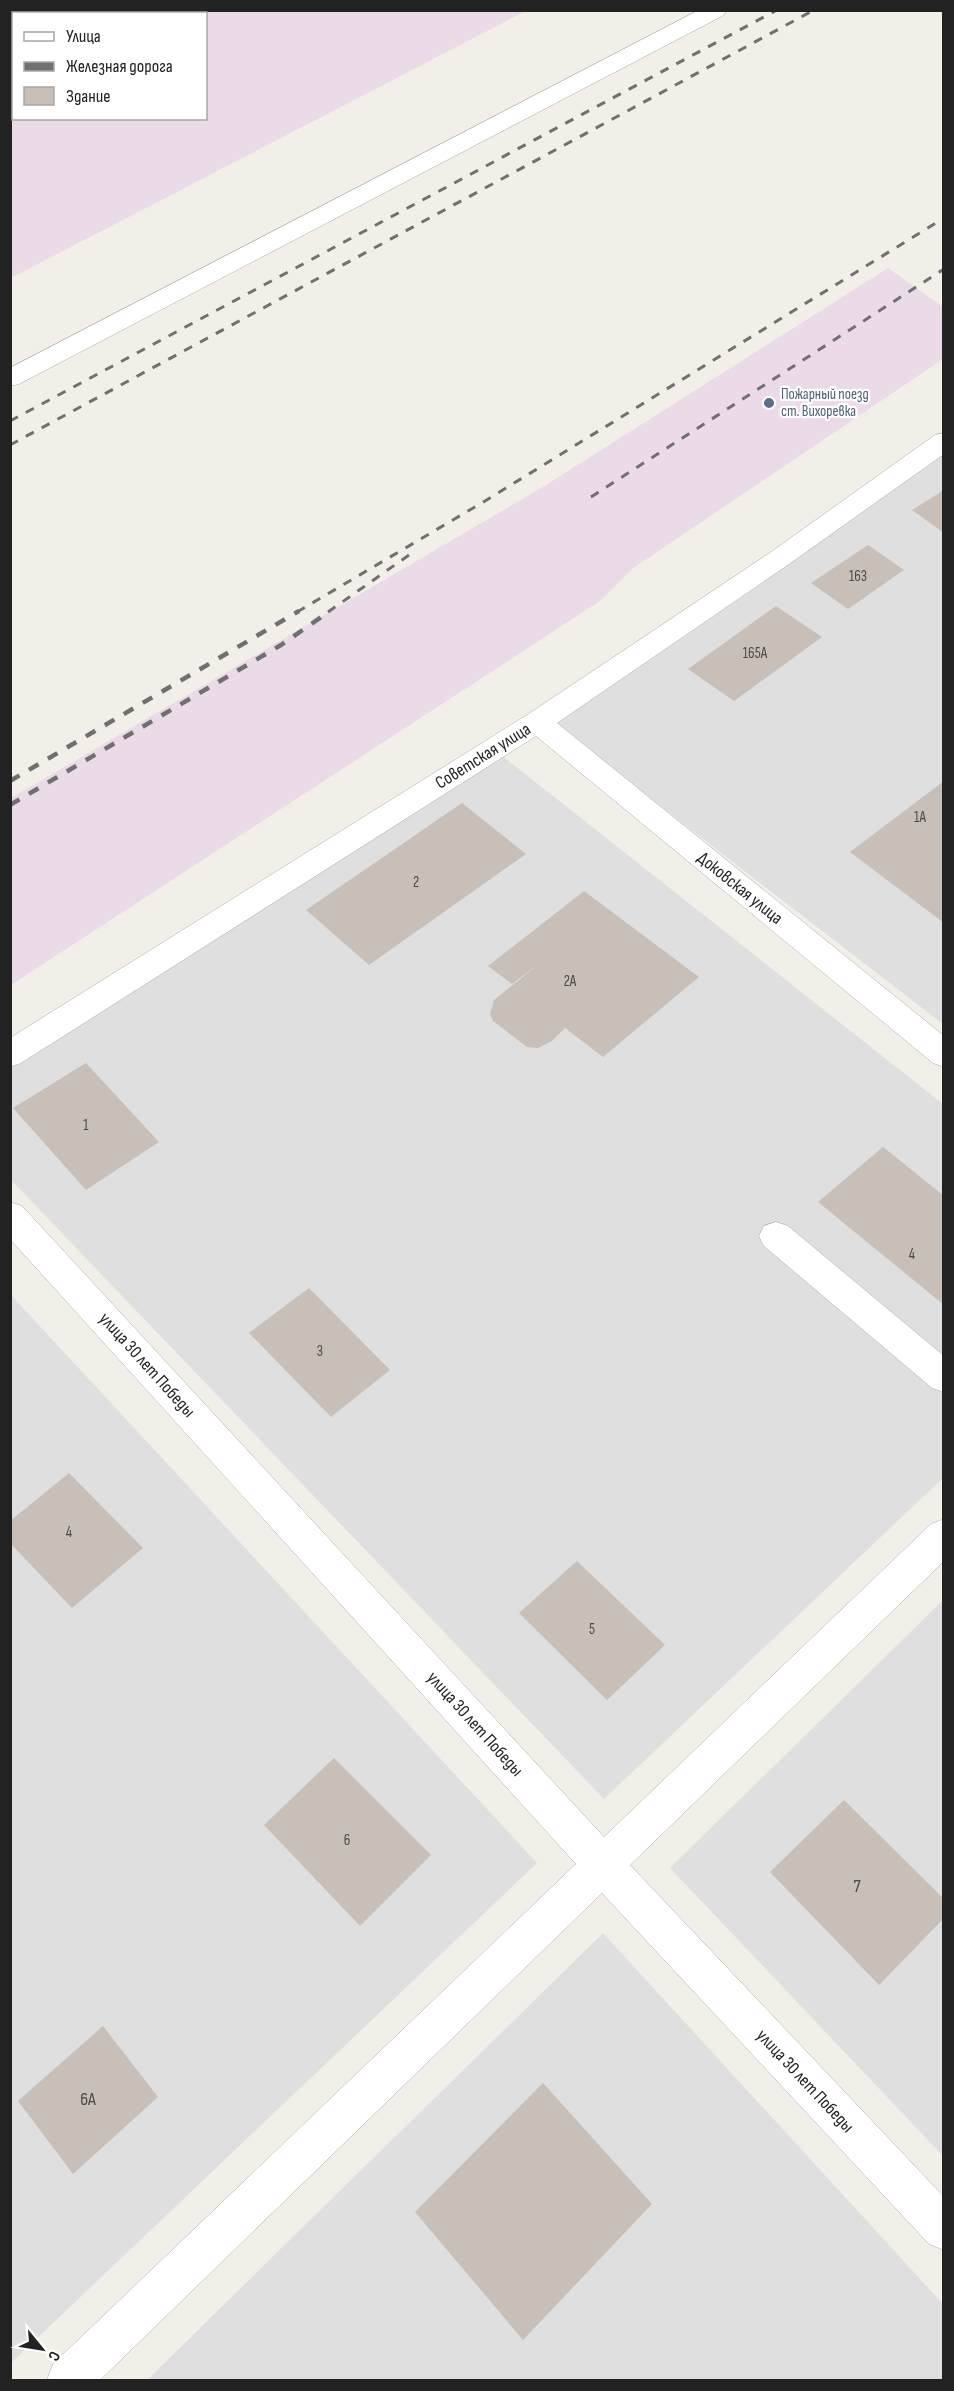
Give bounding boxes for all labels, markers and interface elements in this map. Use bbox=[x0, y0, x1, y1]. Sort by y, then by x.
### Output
legend bbox=[12, 12, 207, 120]
text: Улица bbox=[66, 26, 101, 47]
text: Железная дорога bbox=[66, 56, 173, 77]
text: Здание bbox=[66, 86, 111, 107]
place label: Пожарный поезд ст. Вихоревка bbox=[781, 385, 869, 421]
marker: Пожарный поезд ст. Вихоревка bbox=[762, 396, 776, 410]
house number: 163 bbox=[849, 567, 867, 586]
house number: 165А bbox=[743, 644, 768, 663]
street label: Советская улица bbox=[432, 718, 534, 794]
house number: 1А bbox=[914, 808, 927, 827]
street label: Доковская улица bbox=[693, 847, 787, 929]
house number: 2 bbox=[413, 873, 419, 892]
house number: 2А bbox=[564, 972, 577, 991]
house number: 1 bbox=[83, 1116, 89, 1135]
house number: 4 bbox=[909, 1245, 915, 1264]
street label: улица 30 лет Победы bbox=[95, 1308, 199, 1422]
house number: 3 bbox=[317, 1342, 323, 1361]
house number: 4 bbox=[66, 1523, 72, 1542]
house number: 5 bbox=[589, 1620, 595, 1639]
street label: улица 30 лет Победы bbox=[423, 1667, 527, 1781]
house number: 6 bbox=[344, 1831, 350, 1850]
house number: 7 bbox=[853, 1876, 861, 1897]
street label: улица 30 лет Победы bbox=[752, 2025, 858, 2137]
house number: 6А bbox=[80, 2089, 96, 2110]
north arrow bbox=[12, 2319, 72, 2379]
text: С bbox=[43, 2347, 64, 2364]

